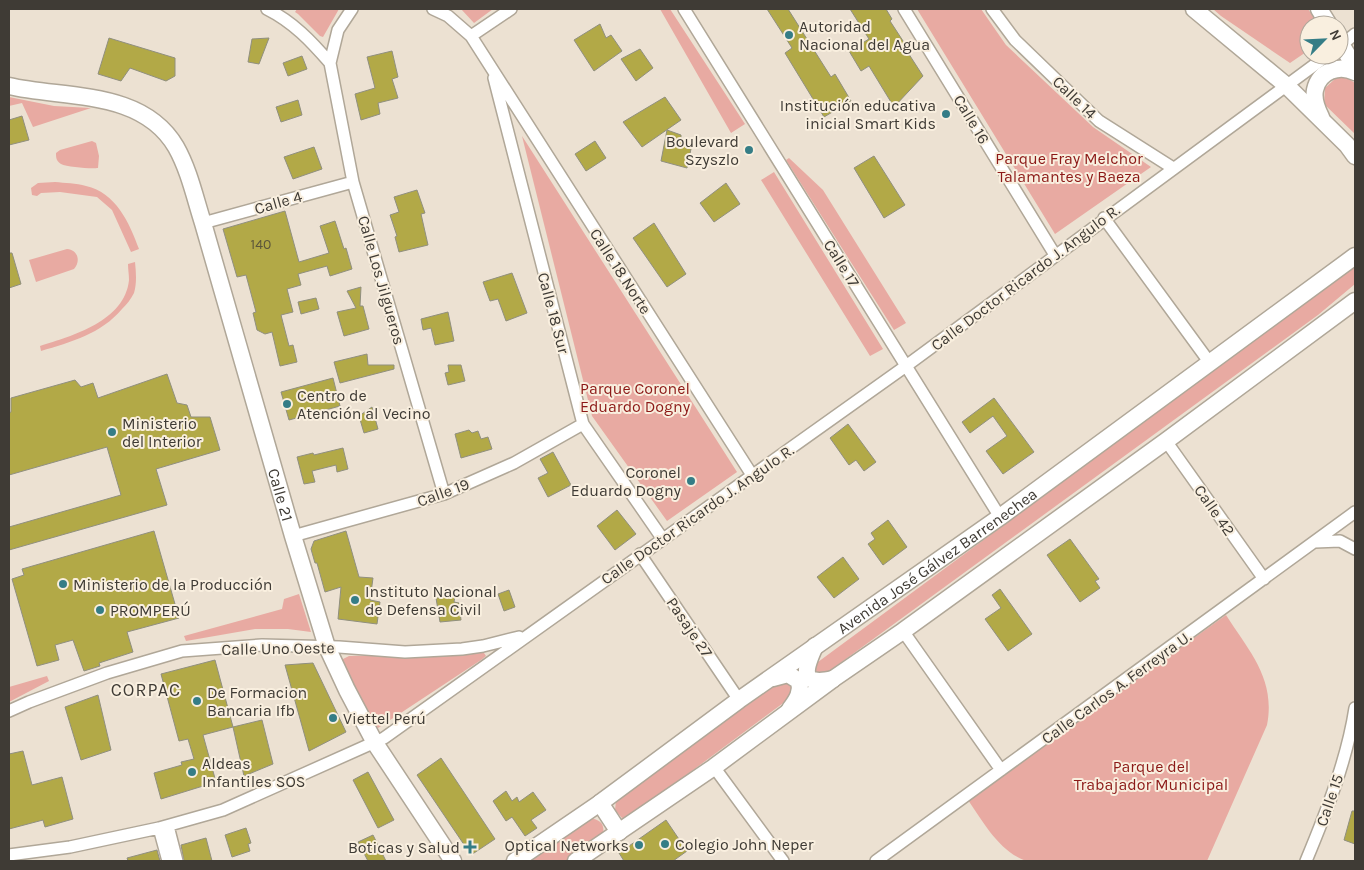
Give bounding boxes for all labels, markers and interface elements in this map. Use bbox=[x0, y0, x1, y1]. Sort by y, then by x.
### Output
north arrow bbox=[1299, 15, 1349, 65]
place label: Autoridad Nacional del Agua bbox=[799, 17, 930, 54]
text: N bbox=[1326, 27, 1345, 43]
marker: Autoridad Nacional del Agua bbox=[783, 29, 795, 41]
street label: Calle 14 bbox=[1049, 72, 1101, 123]
street label: Calle 16 bbox=[950, 91, 994, 147]
place label: Institución educativa inicial Smart Kids bbox=[780, 96, 936, 133]
marker: Institución educativa inicial Smart Kids bbox=[940, 108, 952, 120]
place label: Boulevard Szyszlo bbox=[666, 132, 739, 169]
marker: Boulevard Szyszlo bbox=[743, 144, 755, 156]
park label: Parque Fray Melchor Talamantes y Baeza bbox=[995, 149, 1143, 186]
street label: Calle 4 bbox=[252, 187, 304, 218]
street label: Calle Doctor Ricardo J. Angulo R. bbox=[927, 200, 1123, 355]
street label: Calle Los Jilgueros bbox=[354, 213, 409, 347]
street label: Calle 18 Norte bbox=[586, 225, 655, 318]
house number: 140 bbox=[251, 236, 271, 253]
street label: Calle 17 bbox=[820, 236, 864, 291]
street label: Calle 18 Sur bbox=[534, 270, 574, 356]
park label: Parque Coronel Eduardo Dogny bbox=[580, 379, 691, 416]
place label: Centro de Atención al Vecino bbox=[297, 386, 431, 423]
marker: Centro de Atención al Vecino bbox=[281, 398, 293, 410]
place label: Ministerio del Interior bbox=[122, 414, 202, 451]
marker: Ministerio del Interior bbox=[106, 426, 118, 438]
street label: Calle Doctor Ricardo J. Angulo R. bbox=[597, 440, 798, 589]
place label: Coronel Eduardo Dogny bbox=[571, 463, 682, 500]
street label: Calle 21 bbox=[264, 466, 297, 523]
street label: Calle 19 bbox=[414, 474, 472, 511]
marker: Coronel Eduardo Dogny bbox=[685, 475, 697, 487]
street label: Calle 42 bbox=[1190, 481, 1239, 539]
street label: Avenida José Gálvez Barrenechea bbox=[834, 484, 1041, 638]
place label: Ministerio de la Producción bbox=[73, 575, 272, 594]
marker: Ministerio de la Producción bbox=[57, 578, 69, 590]
place label: Instituto Nacional de Defensa Civil bbox=[365, 582, 497, 619]
street label: Pasaje 27 bbox=[663, 593, 717, 661]
marker: Instituto Nacional de Defensa Civil bbox=[349, 594, 361, 606]
place label: PROMPERÚ bbox=[110, 601, 191, 620]
marker: PROMPERÚ bbox=[94, 604, 106, 616]
street label: Calle Carlos A. Ferreyra U. bbox=[1038, 627, 1195, 748]
street label: Calle Uno Oeste bbox=[221, 638, 335, 659]
district label: CORPAC bbox=[111, 679, 181, 701]
place label: De Formacion Bancaria Ifb bbox=[207, 683, 307, 720]
marker: De Formacion Bancaria Ifb bbox=[191, 695, 203, 707]
place label: Viettel Perú bbox=[343, 709, 426, 728]
marker: Viettel Perú bbox=[327, 712, 339, 724]
place label: Aldeas Infantiles SOS bbox=[202, 754, 305, 791]
park label: Parque del Trabajador Municipal bbox=[1074, 757, 1228, 794]
marker: Aldeas Infantiles SOS bbox=[186, 766, 198, 778]
street label: Calle 15 bbox=[1312, 772, 1347, 829]
place label: Colegio John Neper bbox=[675, 835, 814, 854]
place label: Optical Networks bbox=[504, 836, 629, 855]
place label: Boticas y Salud bbox=[348, 838, 460, 857]
marker: Colegio John Neper bbox=[659, 838, 671, 850]
marker: Optical Networks bbox=[633, 839, 645, 851]
marker: Boticas y Salud bbox=[464, 841, 476, 853]

